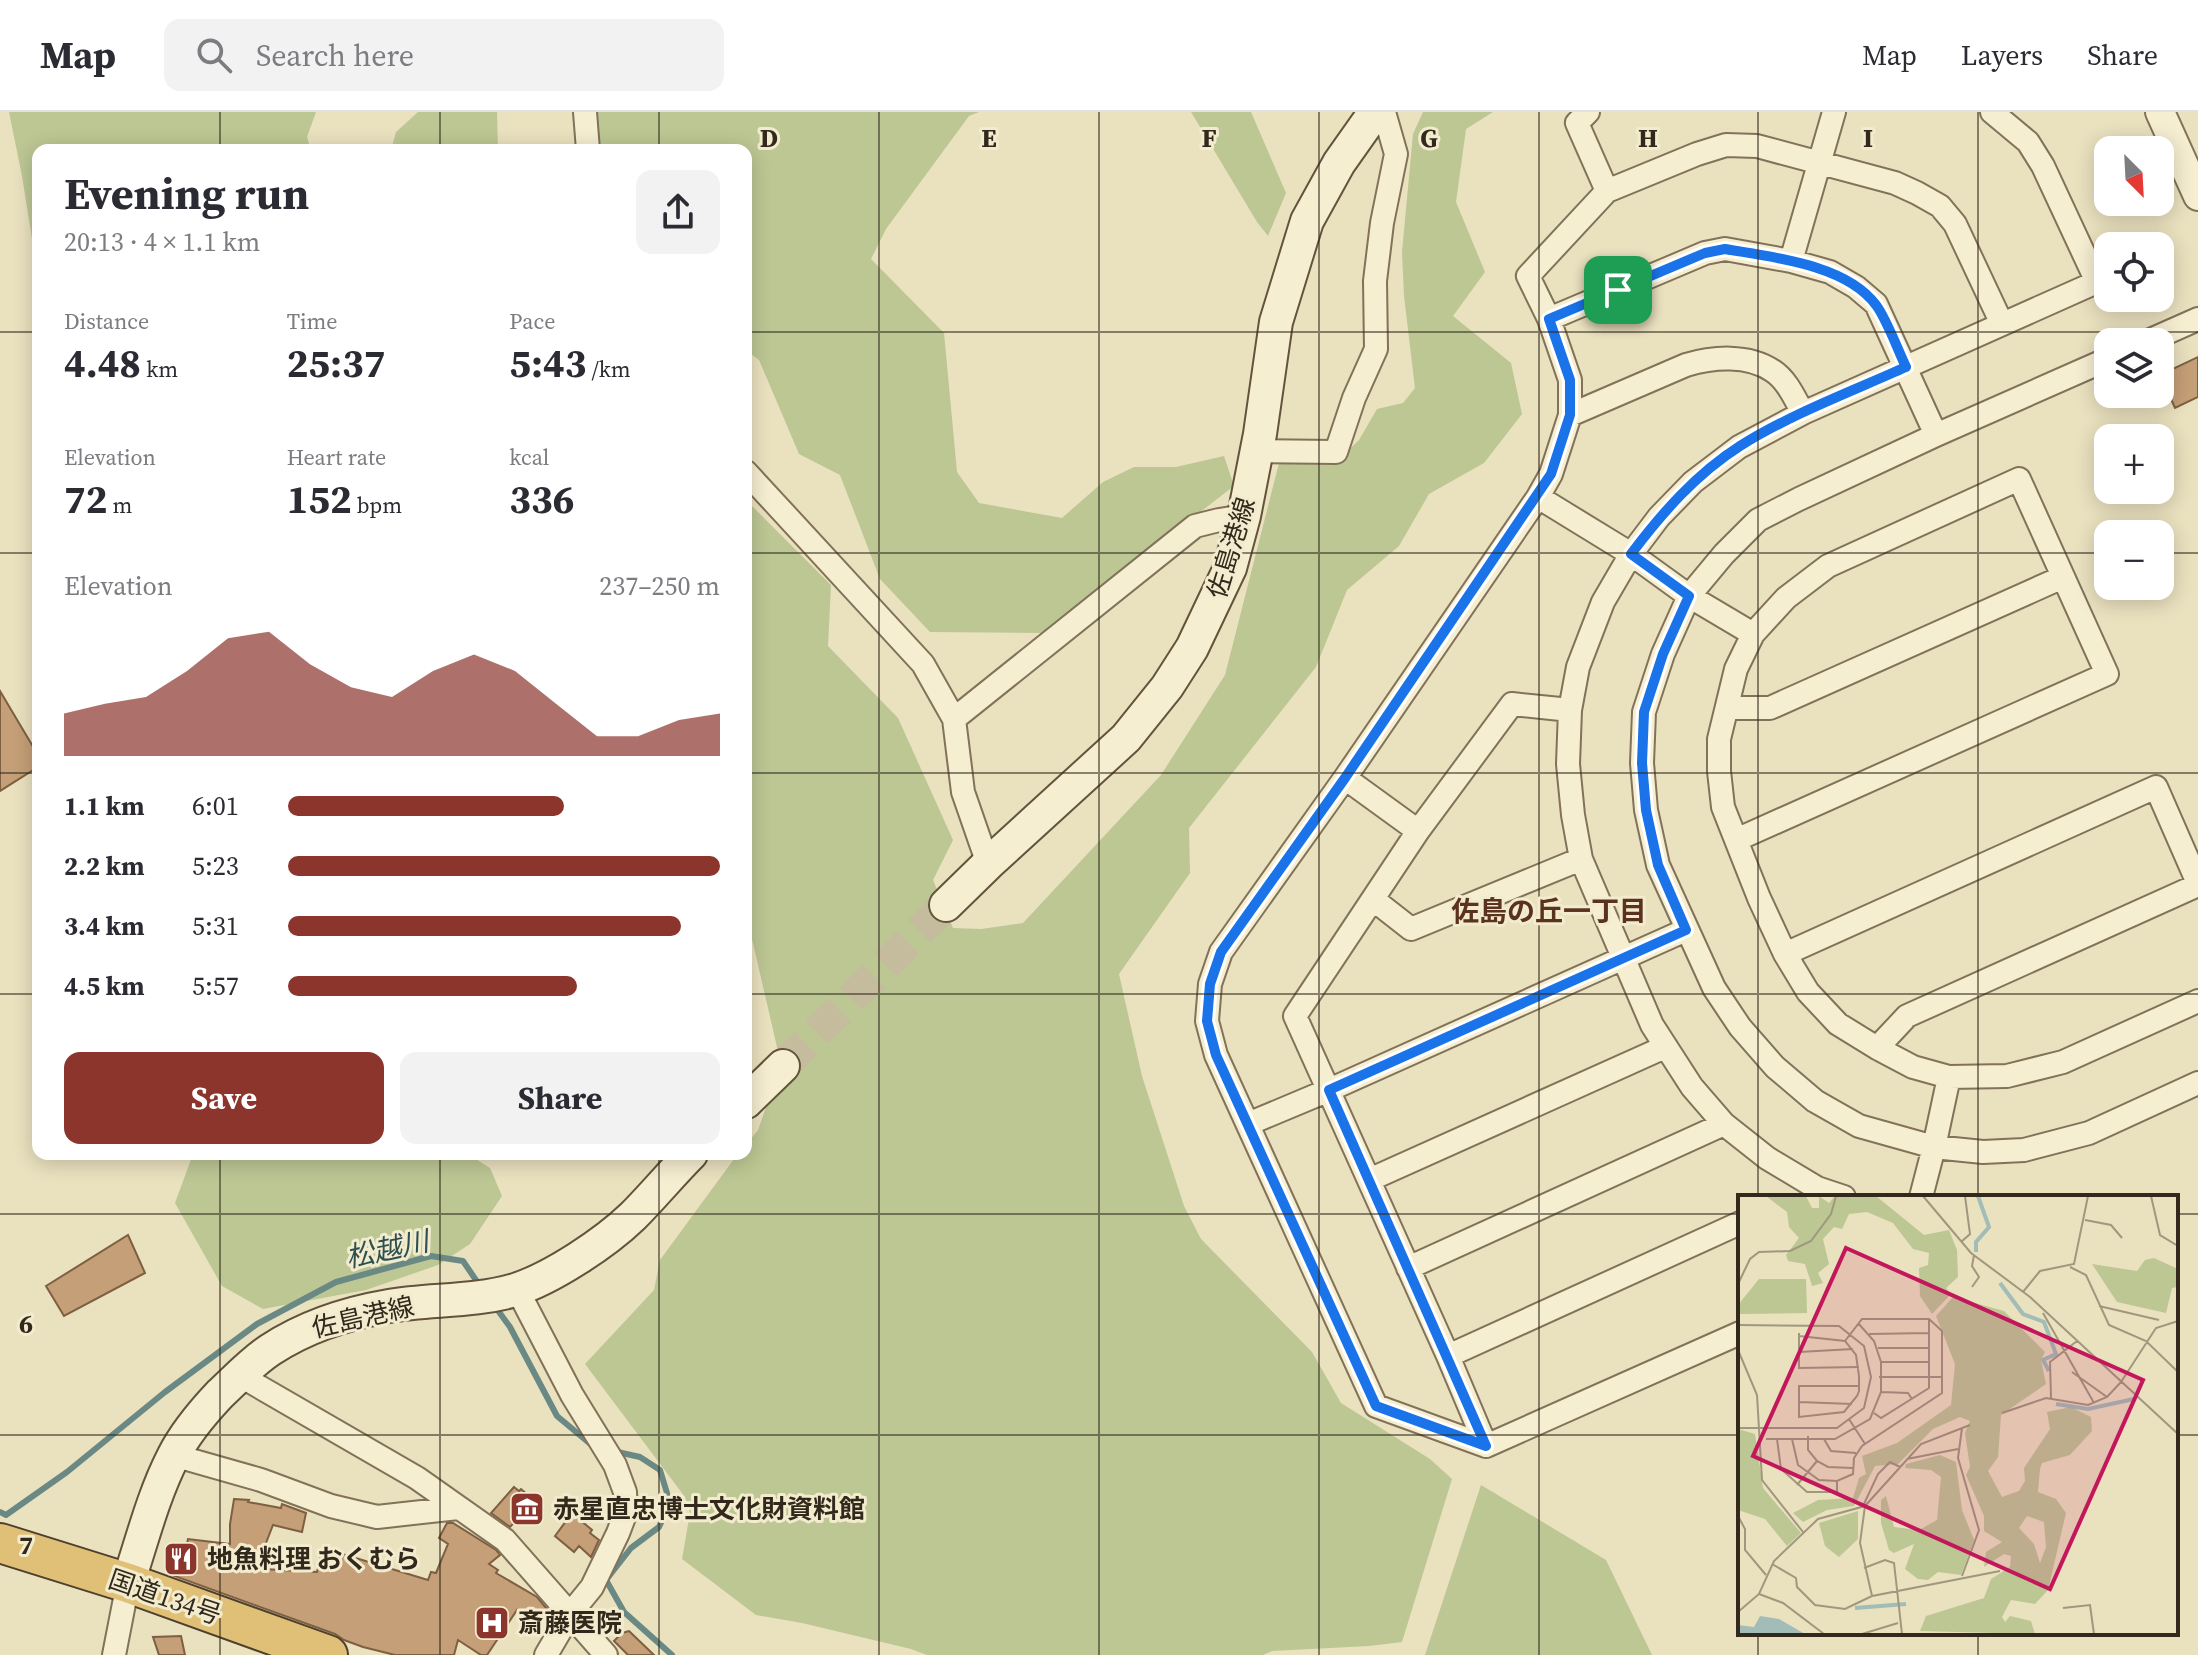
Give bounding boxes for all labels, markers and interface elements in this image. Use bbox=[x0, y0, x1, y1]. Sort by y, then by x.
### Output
search box bbox=[164, 19, 724, 91]
text: Map bbox=[40, 29, 116, 81]
icon: search bbox=[192, 33, 236, 77]
text: Search here bbox=[256, 35, 414, 76]
text: Map bbox=[1862, 36, 1917, 74]
text: Layers bbox=[1961, 36, 2043, 74]
text: Share bbox=[2087, 36, 2158, 74]
text: D bbox=[760, 120, 778, 156]
text: E bbox=[981, 120, 997, 156]
text: F bbox=[1201, 120, 1217, 156]
text: G bbox=[1420, 120, 1438, 156]
text: H bbox=[1638, 120, 1658, 156]
text: I bbox=[1863, 120, 1873, 156]
north arrow bbox=[2094, 136, 2174, 216]
map controls bbox=[2094, 136, 2174, 600]
text: Evening run bbox=[64, 163, 309, 224]
button: share bbox=[636, 170, 720, 254]
text: 20:13 · 4 × 1.1 km bbox=[64, 224, 260, 260]
button: locate bbox=[2094, 232, 2174, 312]
pin bbox=[1584, 256, 1652, 324]
icon: arrive bbox=[1596, 268, 1640, 312]
text: Distance bbox=[64, 306, 149, 336]
text: Time bbox=[287, 306, 338, 336]
text: Pace bbox=[509, 306, 555, 336]
button: layers bbox=[2094, 328, 2174, 408]
text: 4.48 bbox=[64, 336, 141, 390]
text: 25:37 bbox=[287, 336, 385, 390]
text: 5:43 bbox=[509, 336, 586, 390]
text: km bbox=[141, 354, 178, 384]
text: /km bbox=[586, 354, 631, 384]
button: + bbox=[2094, 424, 2174, 504]
text: Elevation bbox=[64, 442, 156, 472]
text: Heart rate bbox=[287, 442, 386, 472]
text: kcal bbox=[509, 442, 549, 472]
text: 72 bbox=[64, 472, 107, 526]
text: 152 bbox=[287, 472, 352, 526]
text: 336 bbox=[509, 472, 574, 526]
text: m bbox=[107, 490, 132, 520]
text: bpm bbox=[352, 490, 402, 520]
street label: 佐島港線 bbox=[1199, 493, 1263, 603]
button: − bbox=[2094, 520, 2174, 600]
text: Elevation bbox=[64, 568, 173, 604]
text: 237–250 m bbox=[599, 568, 720, 604]
text: 1.1 km bbox=[64, 788, 145, 824]
text: 6:01 bbox=[192, 788, 239, 824]
text: 2.2 km bbox=[64, 848, 145, 884]
text: 5:23 bbox=[192, 848, 239, 884]
district label: 佐島の丘一丁目 bbox=[1451, 892, 1647, 930]
text: 3.4 km bbox=[64, 908, 145, 944]
text: 5:31 bbox=[192, 908, 239, 944]
text: 4.5 km bbox=[64, 968, 145, 1004]
text: 5:57 bbox=[192, 968, 239, 1004]
button: Save bbox=[64, 1052, 384, 1144]
button: Share bbox=[400, 1052, 720, 1144]
inset map bbox=[1738, 1195, 2178, 1635]
water label: 松越川 bbox=[342, 1221, 435, 1276]
street label: 佐島港線 bbox=[308, 1288, 418, 1346]
text: 6 bbox=[19, 1306, 33, 1342]
museum icon: 赤星直忠博士文化財資料館 bbox=[508, 1490, 546, 1528]
place label: 赤星直忠博士文化財資料館 bbox=[553, 1491, 865, 1527]
text: 7 bbox=[19, 1527, 33, 1563]
restaurant icon: 地魚料理 おくむら bbox=[162, 1540, 200, 1578]
place label: 地魚料理 おくむら bbox=[207, 1541, 421, 1577]
street label: 国道134号 bbox=[104, 1561, 226, 1633]
hospital icon: 斎藤医院 bbox=[473, 1604, 511, 1642]
place label: 斎藤医院 bbox=[518, 1605, 622, 1641]

